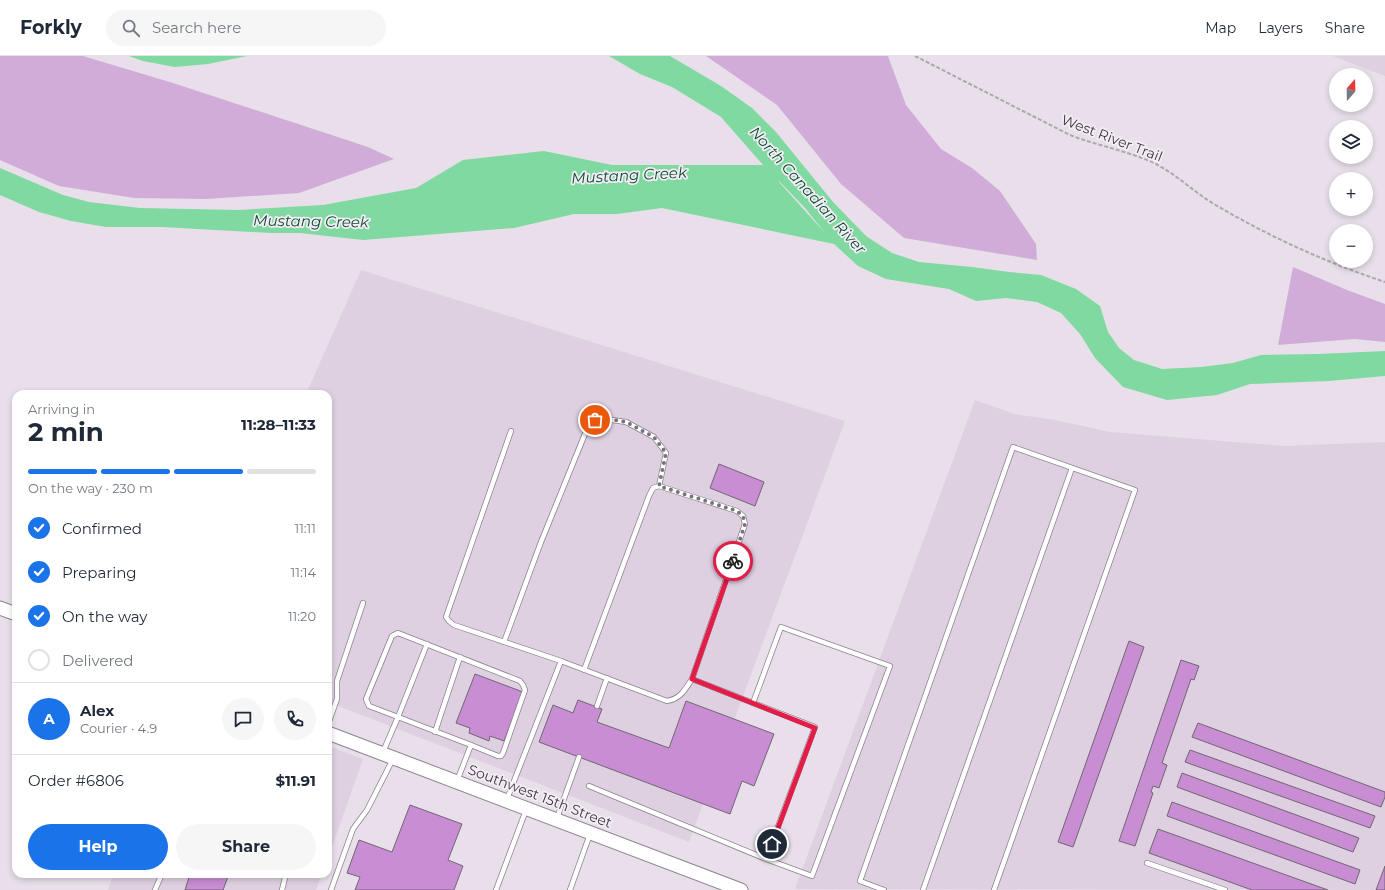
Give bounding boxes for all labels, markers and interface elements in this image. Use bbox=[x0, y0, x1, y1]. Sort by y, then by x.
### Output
search box bbox=[106, 10, 386, 46]
text: Forkly bbox=[20, 16, 82, 39]
icon: search bbox=[120, 17, 142, 39]
text: Search here bbox=[152, 18, 241, 37]
text: Map bbox=[1205, 19, 1236, 37]
text: Layers bbox=[1258, 19, 1303, 37]
text: Share bbox=[1325, 19, 1365, 37]
north arrow bbox=[1329, 68, 1373, 112]
map controls bbox=[1329, 68, 1373, 268]
street label: West River Trail bbox=[1059, 110, 1165, 166]
button: layers bbox=[1329, 120, 1373, 164]
water label: North Canadian River bbox=[746, 122, 871, 258]
water label: Mustang Creek bbox=[571, 162, 688, 188]
button: + bbox=[1329, 172, 1373, 216]
water label: Mustang Creek bbox=[253, 210, 370, 232]
button: − bbox=[1329, 224, 1373, 268]
text: Arriving in bbox=[28, 401, 95, 417]
pin bbox=[578, 403, 612, 437]
icon: bag bbox=[584, 409, 606, 431]
text: 11:28–11:33 bbox=[241, 415, 316, 434]
text: 2 min bbox=[28, 416, 104, 448]
text: On the way · 230 m bbox=[28, 480, 153, 496]
icon: check bbox=[28, 517, 50, 539]
text: Confirmed bbox=[62, 519, 142, 538]
text: 11:11 bbox=[294, 520, 316, 536]
courier bbox=[713, 541, 753, 581]
icon: bike bbox=[722, 550, 744, 572]
icon: check bbox=[28, 561, 50, 583]
text: Preparing bbox=[62, 563, 137, 582]
text: 11:14 bbox=[291, 564, 316, 580]
icon: check bbox=[28, 605, 50, 627]
text: On the way bbox=[62, 607, 147, 626]
text: 11:20 bbox=[288, 608, 316, 624]
text: Delivered bbox=[62, 651, 134, 670]
button: chat bbox=[222, 698, 264, 740]
button: phone bbox=[274, 698, 316, 740]
text: Alex bbox=[80, 701, 114, 720]
text: A bbox=[43, 709, 55, 728]
text: Courier · 4.9 bbox=[80, 720, 157, 736]
street label: Southwest 15th Street bbox=[466, 760, 615, 832]
text: Order #6806 bbox=[28, 771, 124, 790]
text: $11.91 bbox=[276, 771, 316, 790]
button: Help bbox=[28, 824, 168, 870]
button: Share bbox=[176, 824, 316, 870]
pin bbox=[755, 827, 789, 861]
icon: home bbox=[761, 833, 783, 855]

